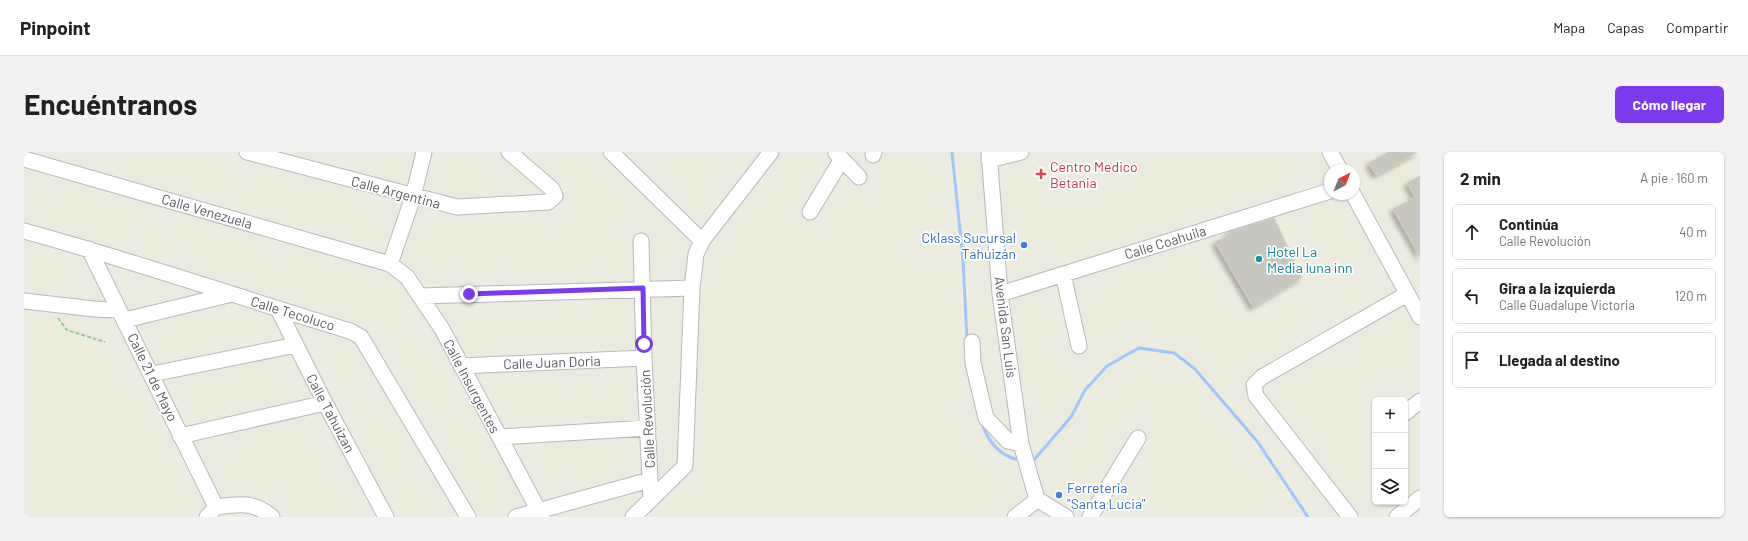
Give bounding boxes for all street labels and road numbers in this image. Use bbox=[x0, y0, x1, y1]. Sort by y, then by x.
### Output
street label: Calle Argentina bbox=[350, 172, 442, 212]
street label: Calle Venezuela bbox=[160, 190, 254, 232]
street label: Calle Coahuila bbox=[1122, 222, 1208, 262]
street label: Avenida San Luis bbox=[991, 275, 1021, 379]
street label: Calle Tecoluco bbox=[249, 292, 337, 334]
street label: Calle 21 de Mayo bbox=[124, 330, 182, 424]
street label: Calle Insurgentes bbox=[440, 336, 504, 436]
street label: Calle Juan Doria bbox=[503, 352, 601, 372]
street label: Calle Revolución bbox=[636, 369, 658, 469]
street label: Calle Tahuizan bbox=[303, 371, 359, 455]

